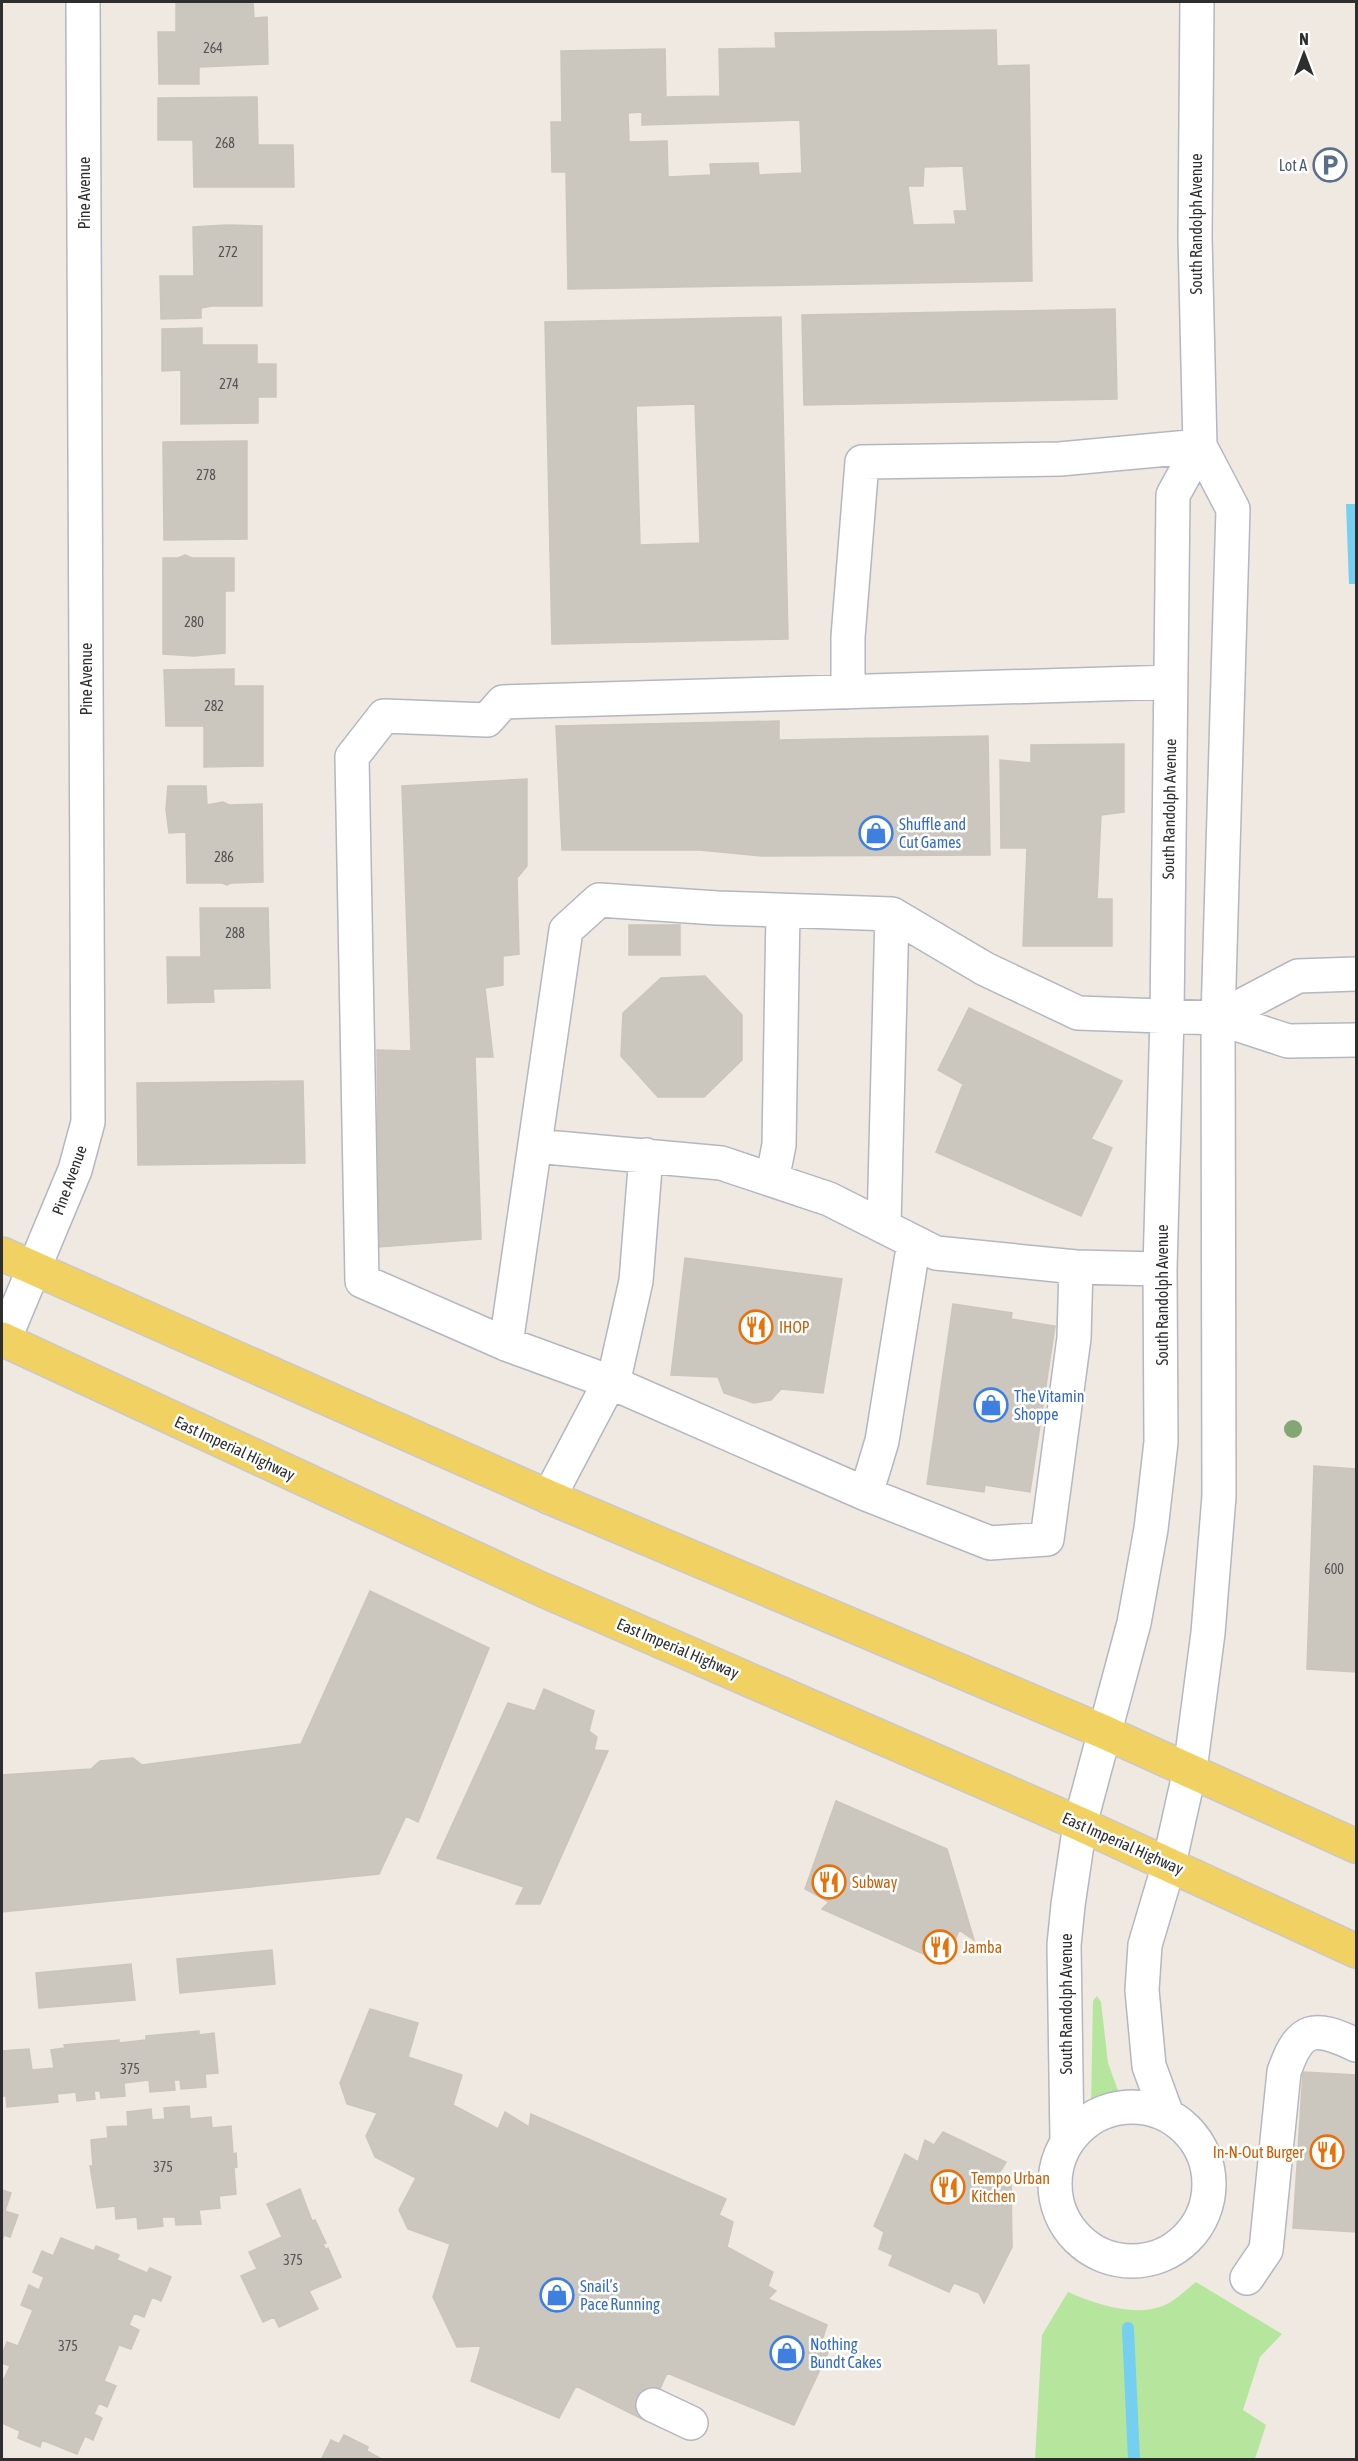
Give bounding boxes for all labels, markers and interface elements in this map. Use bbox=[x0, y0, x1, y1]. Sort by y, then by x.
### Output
north arrow bbox=[1274, 24, 1334, 84]
text: N bbox=[1299, 30, 1309, 48]
house number: 264 bbox=[203, 40, 223, 56]
house number: 268 bbox=[215, 135, 235, 151]
parking icon: Lot A bbox=[1312, 147, 1348, 183]
street label: South Randolph Avenue bbox=[1187, 154, 1206, 294]
place label: Lot A bbox=[1279, 156, 1307, 174]
street label: Pine Avenue bbox=[75, 157, 93, 229]
house number: 272 bbox=[218, 244, 238, 260]
house number: 274 bbox=[219, 376, 239, 392]
house number: 278 bbox=[196, 467, 216, 483]
house number: 280 bbox=[184, 614, 204, 630]
street label: Pine Avenue bbox=[77, 643, 95, 715]
house number: 282 bbox=[204, 698, 224, 714]
street label: South Randolph Avenue bbox=[1159, 738, 1180, 880]
shop icon: Shuffle and Cut Games bbox=[858, 815, 894, 851]
place label: Shuffle and Cut Games bbox=[899, 815, 966, 851]
house number: 286 bbox=[214, 849, 234, 865]
house number: 288 bbox=[225, 925, 245, 941]
street label: Pine Avenue bbox=[48, 1143, 90, 1217]
street label: South Randolph Avenue bbox=[1153, 1225, 1172, 1365]
restaurant icon: IHOP bbox=[738, 1309, 774, 1345]
place label: IHOP bbox=[779, 1318, 810, 1336]
shop icon: The Vitamin Shoppe bbox=[973, 1387, 1009, 1423]
place label: The Vitamin Shoppe bbox=[1014, 1387, 1084, 1424]
street label: East Imperial Highway bbox=[172, 1412, 298, 1485]
house number: 600 bbox=[1324, 1561, 1344, 1577]
street label: East Imperial Highway bbox=[614, 1614, 742, 1683]
street label: East Imperial Highway bbox=[1059, 1808, 1187, 1879]
restaurant icon: Subway bbox=[811, 1864, 847, 1900]
place label: Subway bbox=[852, 1873, 898, 1892]
restaurant icon: Jamba bbox=[922, 1929, 958, 1965]
street label: South Randolph Avenue bbox=[1057, 1934, 1076, 2074]
place label: Jamba bbox=[963, 1938, 1002, 1956]
house number: 375 bbox=[120, 2061, 140, 2077]
restaurant icon: In-N-Out Burger bbox=[1309, 2134, 1345, 2170]
place label: In-N-Out Burger bbox=[1213, 2143, 1304, 2162]
house number: 375 bbox=[153, 2159, 173, 2175]
restaurant icon: Tempo Urban Kitchen bbox=[930, 2169, 966, 2205]
place label: Tempo Urban Kitchen bbox=[971, 2169, 1050, 2205]
house number: 375 bbox=[283, 2252, 303, 2268]
shop icon: Snail’s Pace Running bbox=[539, 2277, 575, 2313]
place label: Snail’s Pace Running bbox=[580, 2277, 660, 2314]
shop icon: Nothing Bundt Cakes bbox=[769, 2335, 805, 2371]
place label: Nothing Bundt Cakes bbox=[810, 2335, 882, 2371]
house number: 375 bbox=[58, 2338, 78, 2354]

